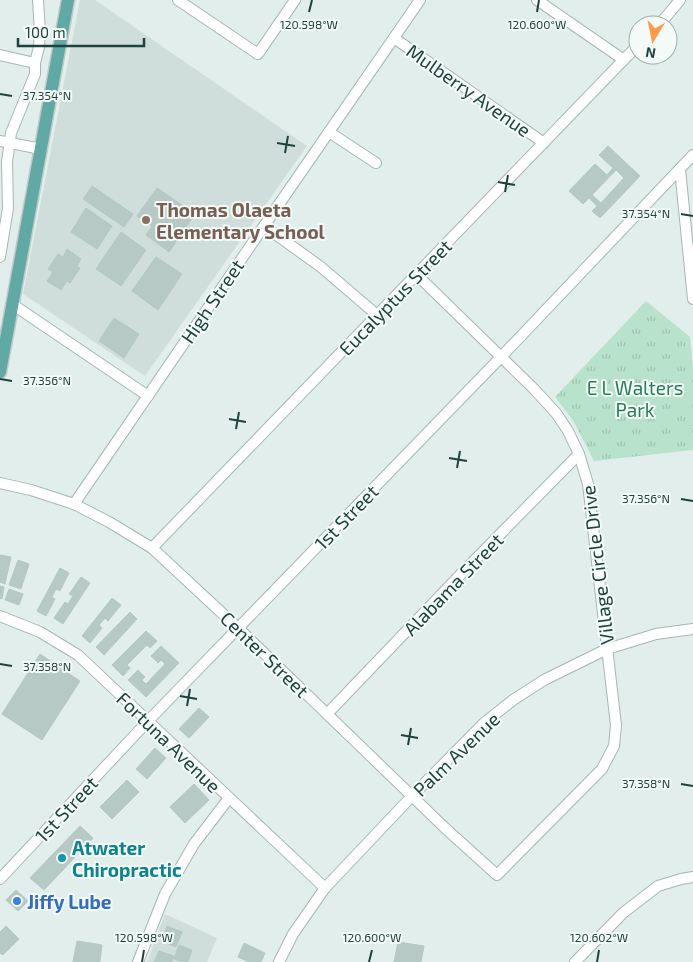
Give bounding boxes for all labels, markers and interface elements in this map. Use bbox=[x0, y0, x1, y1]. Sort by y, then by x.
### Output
scale bar bbox=[18, 15, 144, 47]
north arrow bbox=[628, 15, 678, 65]
text: 120.598°W bbox=[280, 17, 338, 31]
text: 120.600°W bbox=[508, 17, 566, 31]
text: 100 m bbox=[25, 23, 66, 41]
street label: Mulberry Avenue bbox=[402, 39, 536, 141]
text: N bbox=[644, 44, 657, 63]
text: 37.354°N bbox=[23, 88, 71, 102]
place label: Thomas Olaeta Elementary School bbox=[156, 198, 326, 244]
text: 37.354°N bbox=[622, 206, 670, 220]
marker: Thomas Olaeta Elementary School bbox=[140, 214, 152, 226]
street label: Eucalyptus Street bbox=[334, 234, 456, 360]
street label: High Street bbox=[176, 255, 248, 347]
text: 37.356°N bbox=[23, 373, 71, 387]
park label: E L Walters Park bbox=[587, 376, 683, 421]
street label: 1st Street bbox=[309, 480, 383, 554]
street label: Village Circle Drive bbox=[576, 484, 618, 646]
text: 37.356°N bbox=[622, 491, 670, 505]
street label: Alabama Street bbox=[398, 528, 508, 640]
street label: Center Street bbox=[216, 606, 314, 702]
text: 37.358°N bbox=[23, 659, 71, 673]
street label: Fortuna Avenue bbox=[112, 687, 226, 797]
street label: Palm Avenue bbox=[408, 707, 504, 801]
street label: 1st Street bbox=[30, 771, 102, 847]
text: 37.358°N bbox=[622, 776, 670, 790]
place label: Atwater Chiropractic bbox=[72, 836, 182, 881]
marker: Atwater Chiropractic bbox=[56, 852, 68, 864]
place label: Jiffy Lube bbox=[27, 890, 112, 914]
marker: Jiffy Lube bbox=[11, 895, 23, 907]
text: 120.598°W bbox=[115, 930, 173, 944]
text: 120.600°W bbox=[343, 930, 401, 944]
text: 120.602°W bbox=[570, 930, 628, 944]

